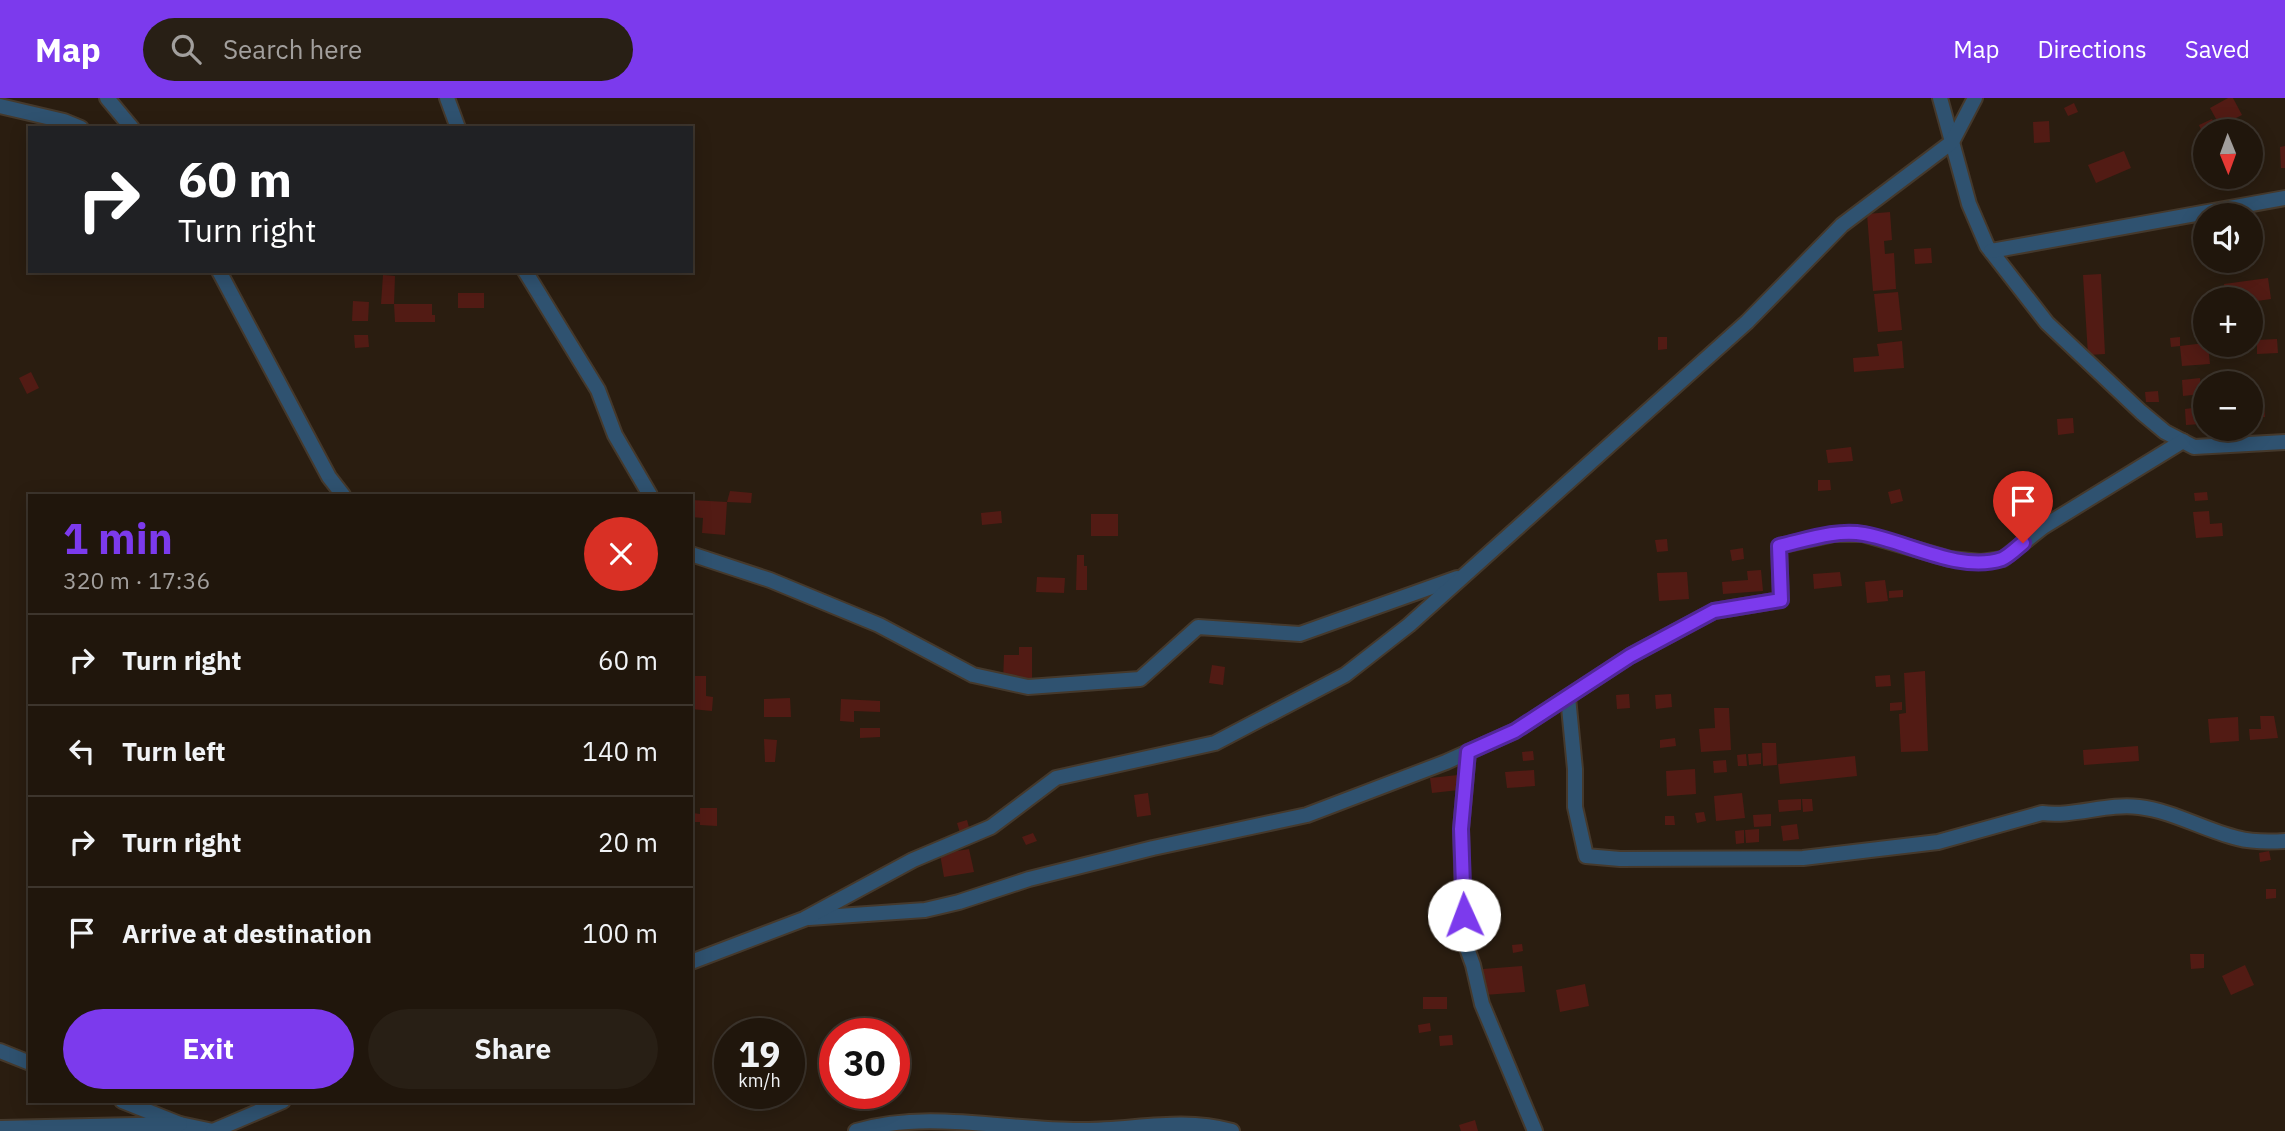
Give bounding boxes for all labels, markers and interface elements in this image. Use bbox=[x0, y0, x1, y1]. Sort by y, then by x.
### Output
search box bbox=[143, 18, 633, 81]
text: Map bbox=[35, 28, 101, 71]
icon: search bbox=[167, 30, 205, 68]
text: Search here bbox=[223, 32, 362, 66]
text: Map bbox=[1953, 33, 1999, 65]
text: Directions bbox=[2037, 33, 2147, 65]
text: Saved bbox=[2185, 33, 2250, 65]
north arrow bbox=[2193, 119, 2263, 189]
map controls bbox=[2193, 119, 2263, 441]
text: 60 m bbox=[178, 147, 292, 210]
icon: right bbox=[63, 154, 154, 245]
button: sound bbox=[2193, 203, 2263, 273]
text: Turn right bbox=[178, 209, 316, 251]
button: + bbox=[2193, 287, 2263, 357]
button: − bbox=[2193, 371, 2263, 441]
pin bbox=[1993, 471, 2053, 543]
icon: arrive bbox=[2004, 482, 2042, 520]
text: 1 min bbox=[63, 511, 173, 566]
button: close bbox=[584, 517, 658, 591]
text: 320 m · 17:36 bbox=[63, 565, 210, 595]
icon: right bbox=[63, 641, 101, 679]
text: Turn right bbox=[122, 643, 241, 677]
text: 60 m bbox=[598, 643, 658, 677]
icon: left bbox=[63, 732, 101, 770]
text: Turn left bbox=[122, 734, 225, 768]
text: 140 m bbox=[582, 734, 658, 768]
icon: right bbox=[63, 823, 101, 861]
text: Turn right bbox=[122, 825, 241, 859]
text: 20 m bbox=[598, 825, 658, 859]
position arrow bbox=[1427, 878, 1501, 952]
icon: arrive bbox=[63, 914, 101, 952]
text: Arrive at destination bbox=[122, 916, 372, 950]
text: 100 m bbox=[582, 916, 658, 950]
button: Exit bbox=[63, 1009, 354, 1089]
button: Share bbox=[368, 1009, 658, 1089]
speed limit sign: 30 bbox=[819, 1018, 910, 1109]
text: 19 bbox=[738, 1031, 781, 1077]
text: km/h bbox=[738, 1069, 781, 1092]

